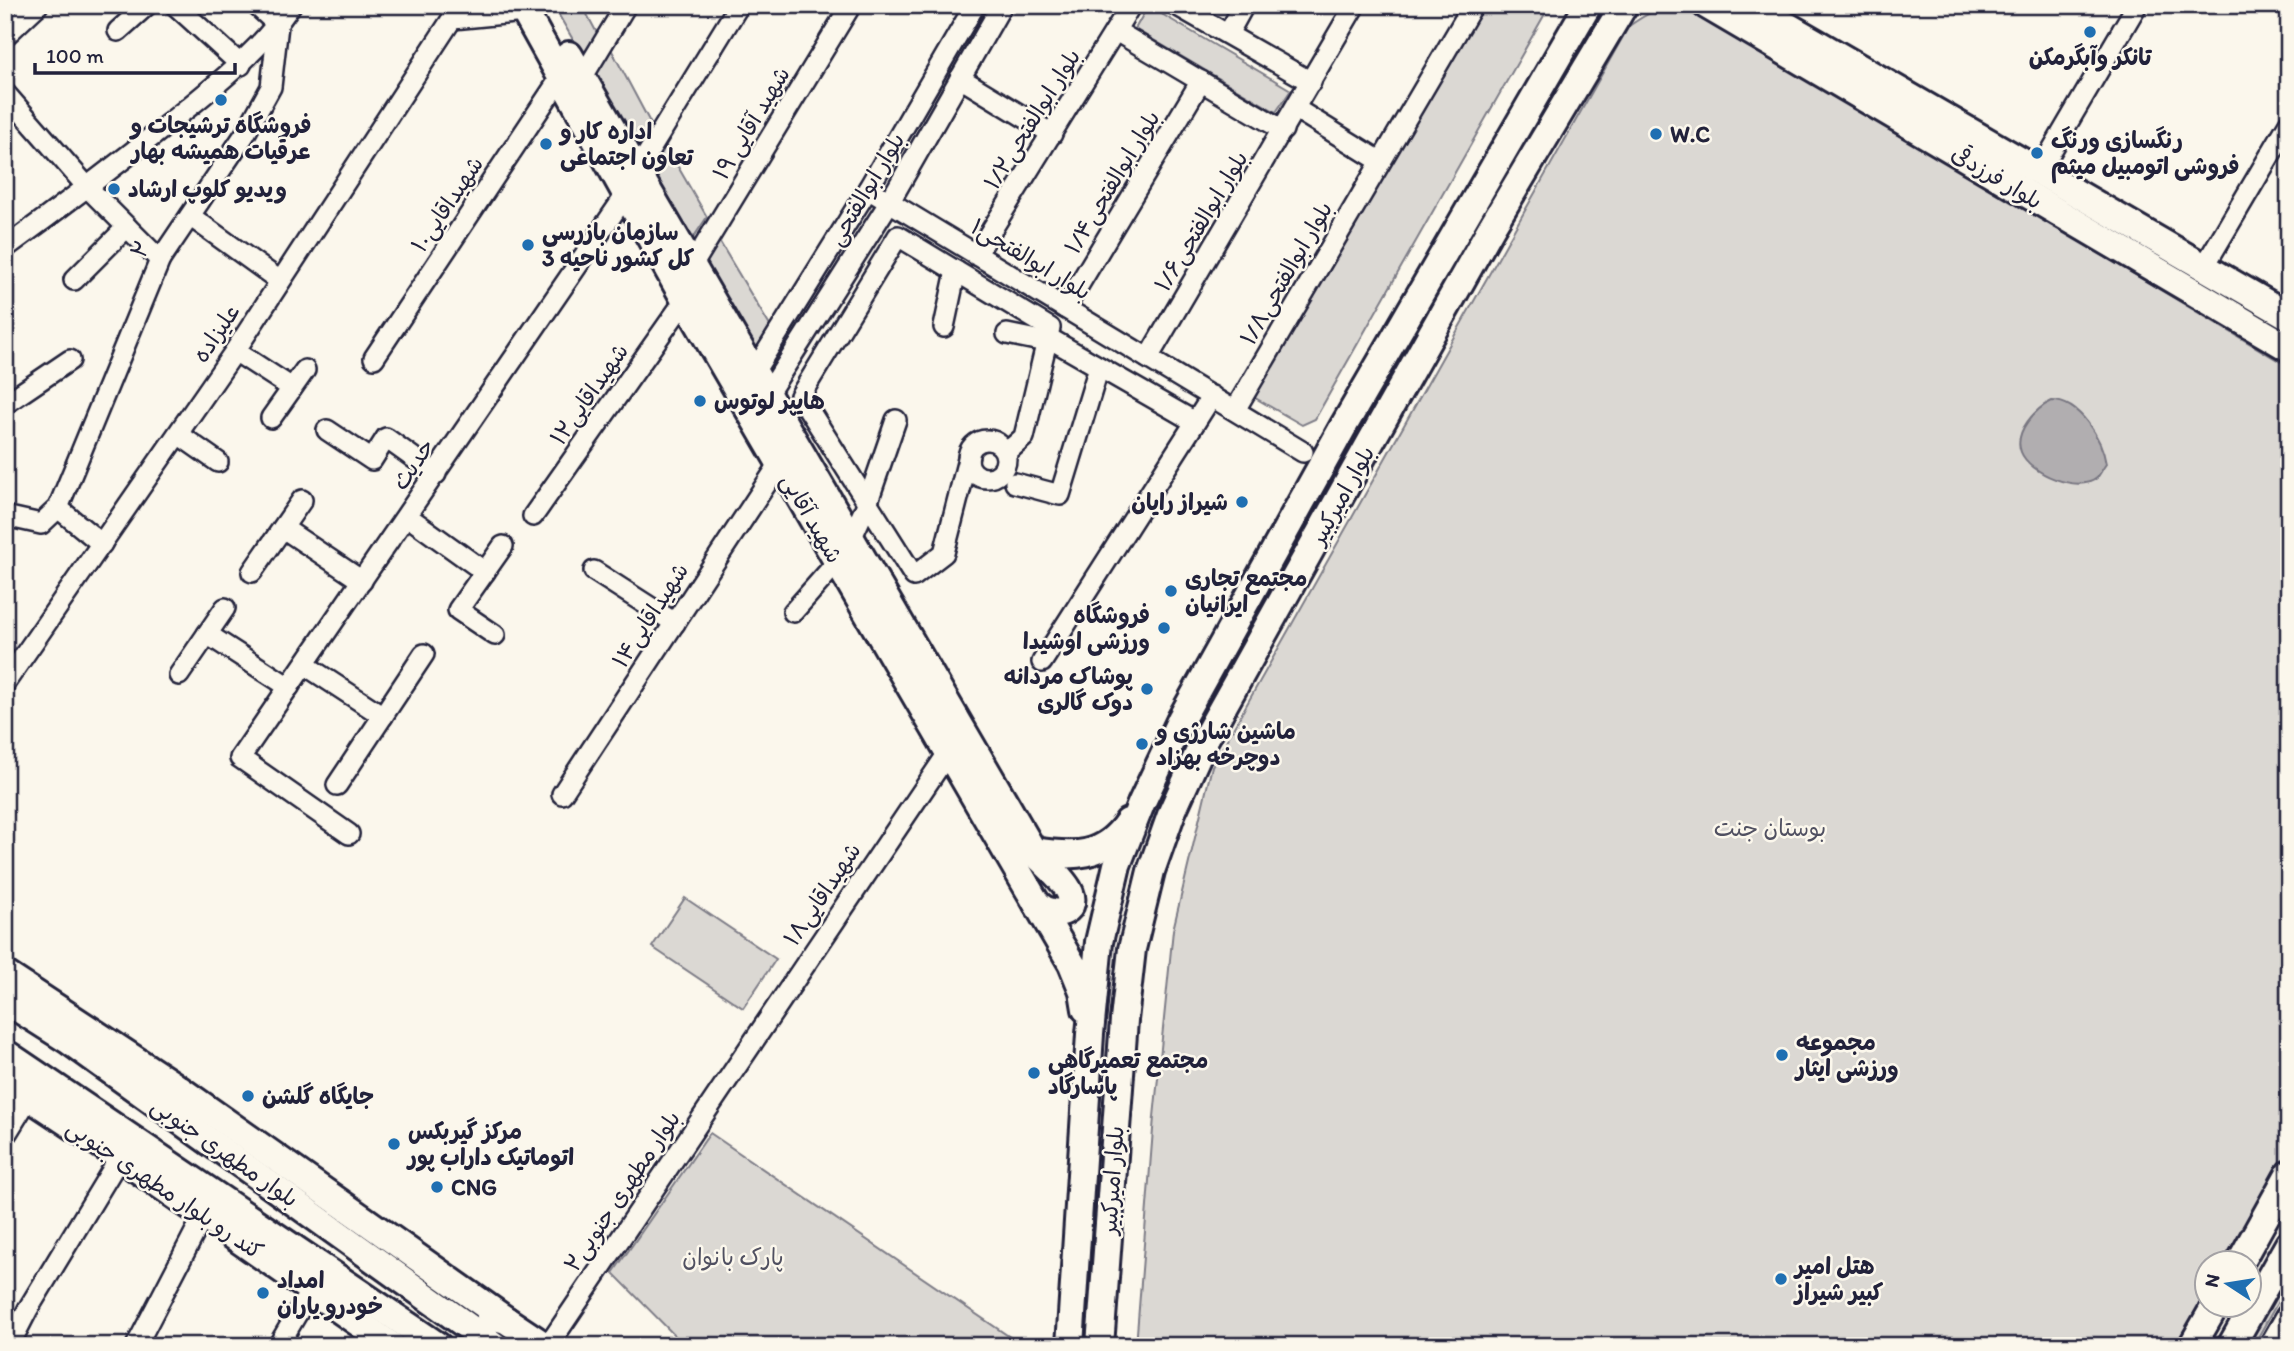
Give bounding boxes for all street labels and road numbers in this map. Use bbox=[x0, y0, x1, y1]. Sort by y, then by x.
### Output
street label: بلوار ابوالفتحی۱/۲ bbox=[978, 44, 1087, 195]
street label: شهید آقایی ۱۹ bbox=[706, 61, 797, 185]
street label: بلوار ابوالفتحی۱/۴ bbox=[1058, 105, 1167, 259]
street label: بلوار ابوالفتحی bbox=[821, 127, 912, 251]
street label: بلوار فرزدقی bbox=[1946, 139, 2048, 215]
street label: بلوار ابوالفتحی۱/۶ bbox=[1148, 146, 1255, 297]
street label: شهیداقایی۱۰ bbox=[405, 151, 490, 258]
street label: بلوار ابوالفتحی۱/۸ bbox=[1234, 196, 1339, 350]
street label: بلوار ابوالفتحی۱ bbox=[965, 212, 1096, 307]
street label: ۲ bbox=[124, 236, 156, 262]
street label: علیزاده bbox=[186, 298, 246, 368]
street label: شهیداقایی۱۲ bbox=[544, 338, 635, 451]
street label: حدیث bbox=[386, 433, 440, 495]
street label: بلوار امیرکبیر bbox=[1302, 441, 1381, 551]
street label: شهید آقایی bbox=[774, 468, 849, 568]
street label: شهیداقایی۱۴ bbox=[606, 557, 695, 673]
street label: شهیداقایی۱۸ bbox=[777, 837, 867, 951]
street label: بلوار مطهری جنوبی bbox=[146, 1091, 304, 1214]
street label: بلوار مطهری جنوبی۲ bbox=[558, 1105, 687, 1277]
street label: کند رو بلوار مطهری جنوبی bbox=[61, 1113, 269, 1266]
street label: بلوار امیرکبیر bbox=[1094, 1125, 1130, 1237]

